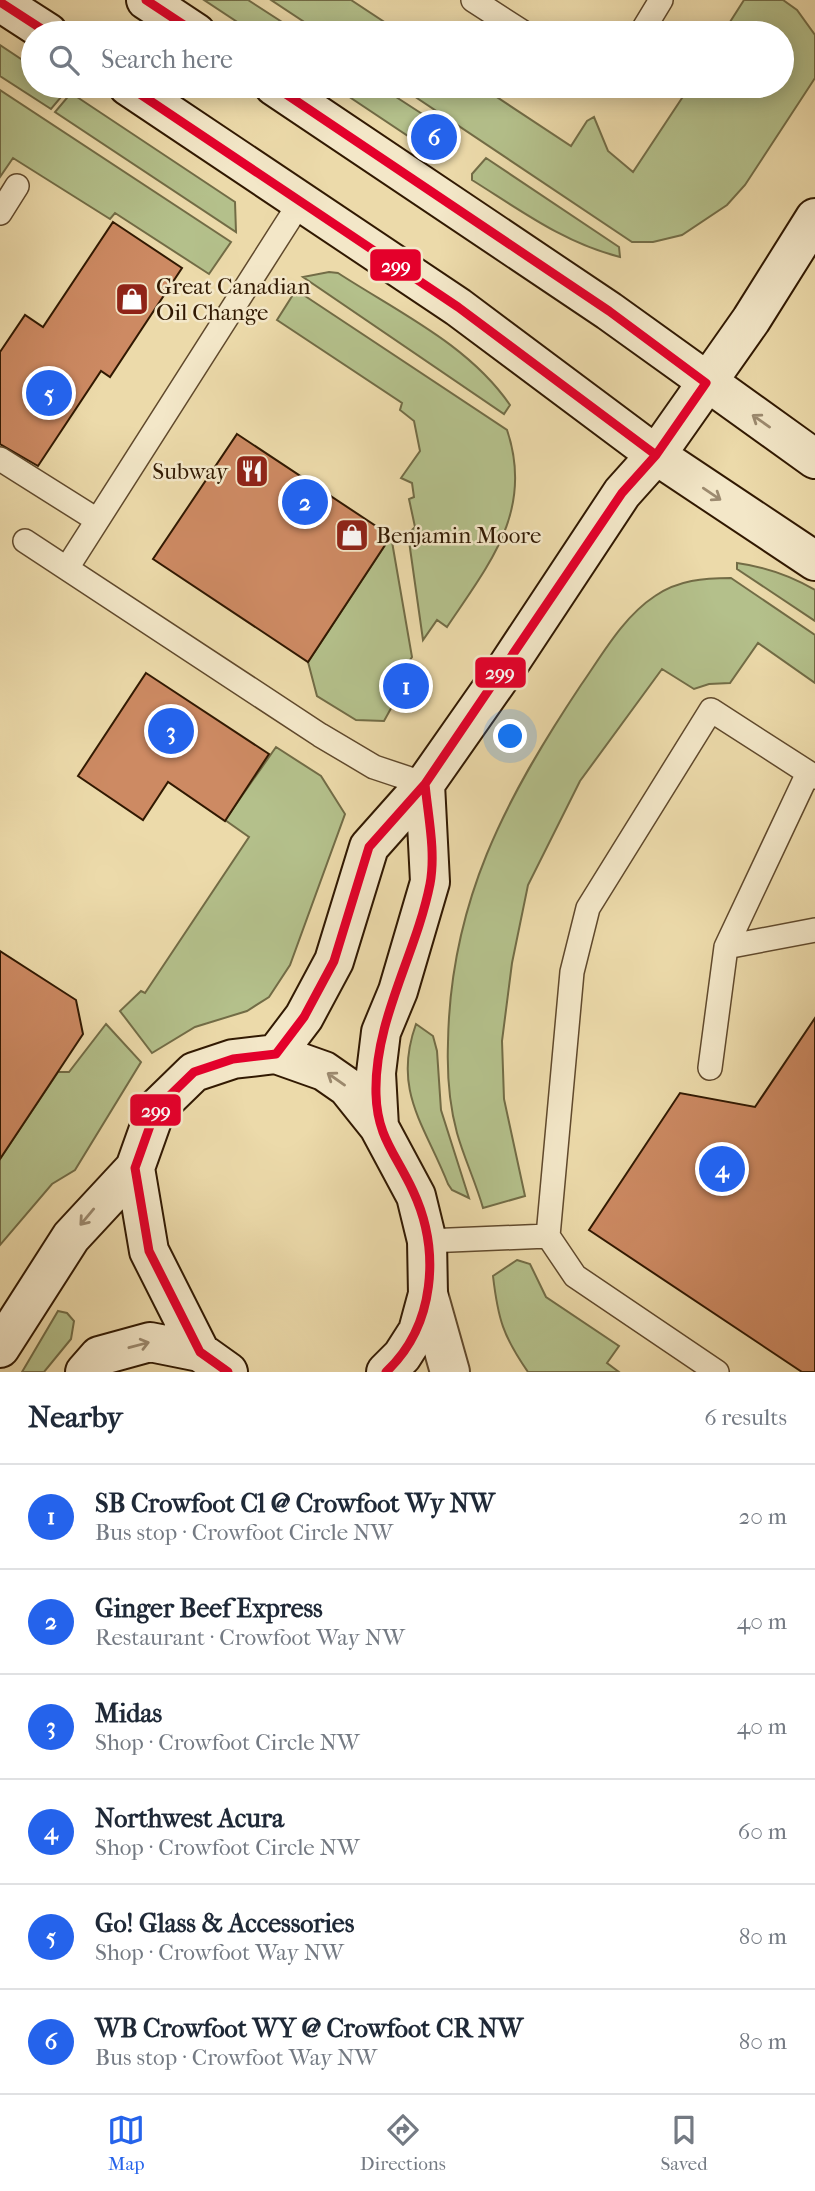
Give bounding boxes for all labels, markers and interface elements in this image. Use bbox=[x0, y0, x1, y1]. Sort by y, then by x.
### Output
search box bbox=[21, 21, 794, 98]
icon: search bbox=[45, 41, 83, 79]
text: Search here bbox=[101, 44, 233, 75]
pin: 6 bbox=[411, 111, 457, 163]
line badge: 299 bbox=[369, 248, 422, 282]
text: 299 bbox=[381, 255, 411, 277]
place label: Great Canadian Oil Change bbox=[156, 273, 311, 326]
shop icon: Great Canadian Oil Change bbox=[113, 280, 151, 318]
pin: 5 bbox=[26, 367, 72, 419]
one-way arrow bbox=[752, 414, 771, 428]
restaurant icon: Subway bbox=[233, 452, 271, 490]
place label: Subway bbox=[152, 458, 229, 485]
pin: 2 bbox=[282, 476, 328, 528]
one-way arrow bbox=[702, 487, 722, 501]
shop icon: Benjamin Moore bbox=[333, 516, 371, 554]
place label: Benjamin Moore bbox=[376, 522, 541, 549]
line badge: 299 bbox=[474, 656, 527, 689]
pin: 1 bbox=[383, 660, 429, 712]
text: 299 bbox=[485, 662, 515, 684]
pin: 3 bbox=[148, 705, 194, 757]
your location bbox=[493, 719, 527, 753]
one-way arrow bbox=[327, 1072, 346, 1086]
line badge: 299 bbox=[129, 1093, 182, 1127]
text: 299 bbox=[141, 1100, 171, 1122]
pin: 4 bbox=[699, 1143, 745, 1195]
one-way arrow bbox=[80, 1207, 95, 1225]
one-way arrow bbox=[127, 1338, 150, 1351]
text: Nearby bbox=[28, 1400, 123, 1435]
text: 6 results bbox=[704, 1404, 787, 1431]
text: SB Crowfoot Cl @ Crowfoot Wy NW bbox=[95, 1488, 495, 1519]
text: 1 bbox=[47, 1503, 55, 1530]
text: 20 m bbox=[738, 1503, 787, 1530]
text: Bus stop · Crowfoot Circle NW bbox=[95, 1519, 393, 1546]
text: Ginger Beef Express bbox=[95, 1593, 323, 1624]
text: 2 bbox=[45, 1608, 57, 1635]
text: 40 m bbox=[737, 1608, 787, 1635]
text: Restaurant · Crowfoot Way NW bbox=[95, 1624, 405, 1651]
text: Midas bbox=[95, 1698, 162, 1729]
text: 3 bbox=[46, 1713, 56, 1740]
text: 40 m bbox=[737, 1713, 787, 1740]
text: Shop · Crowfoot Circle NW bbox=[95, 1729, 360, 1756]
text: Northwest Acura bbox=[95, 1803, 284, 1834]
text: 4 bbox=[44, 1818, 58, 1845]
text: 60 m bbox=[738, 1818, 787, 1845]
text: Shop · Crowfoot Circle NW bbox=[95, 1834, 360, 1861]
text: Go! Glass & Accessories bbox=[95, 1908, 354, 1939]
text: 5 bbox=[46, 1923, 56, 1950]
text: 80 m bbox=[739, 1923, 787, 1950]
text: Shop · Crowfoot Way NW bbox=[95, 1939, 344, 1966]
text: WB Crowfoot WY @ Crowfoot CR NW bbox=[95, 2013, 523, 2044]
text: 6 bbox=[45, 2028, 57, 2055]
text: 80 m bbox=[739, 2028, 787, 2055]
text: Bus stop · Crowfoot Way NW bbox=[95, 2044, 377, 2071]
tab: Map bbox=[107, 2111, 145, 2175]
tab: Directions bbox=[360, 2111, 446, 2175]
tab: Saved bbox=[660, 2111, 708, 2175]

